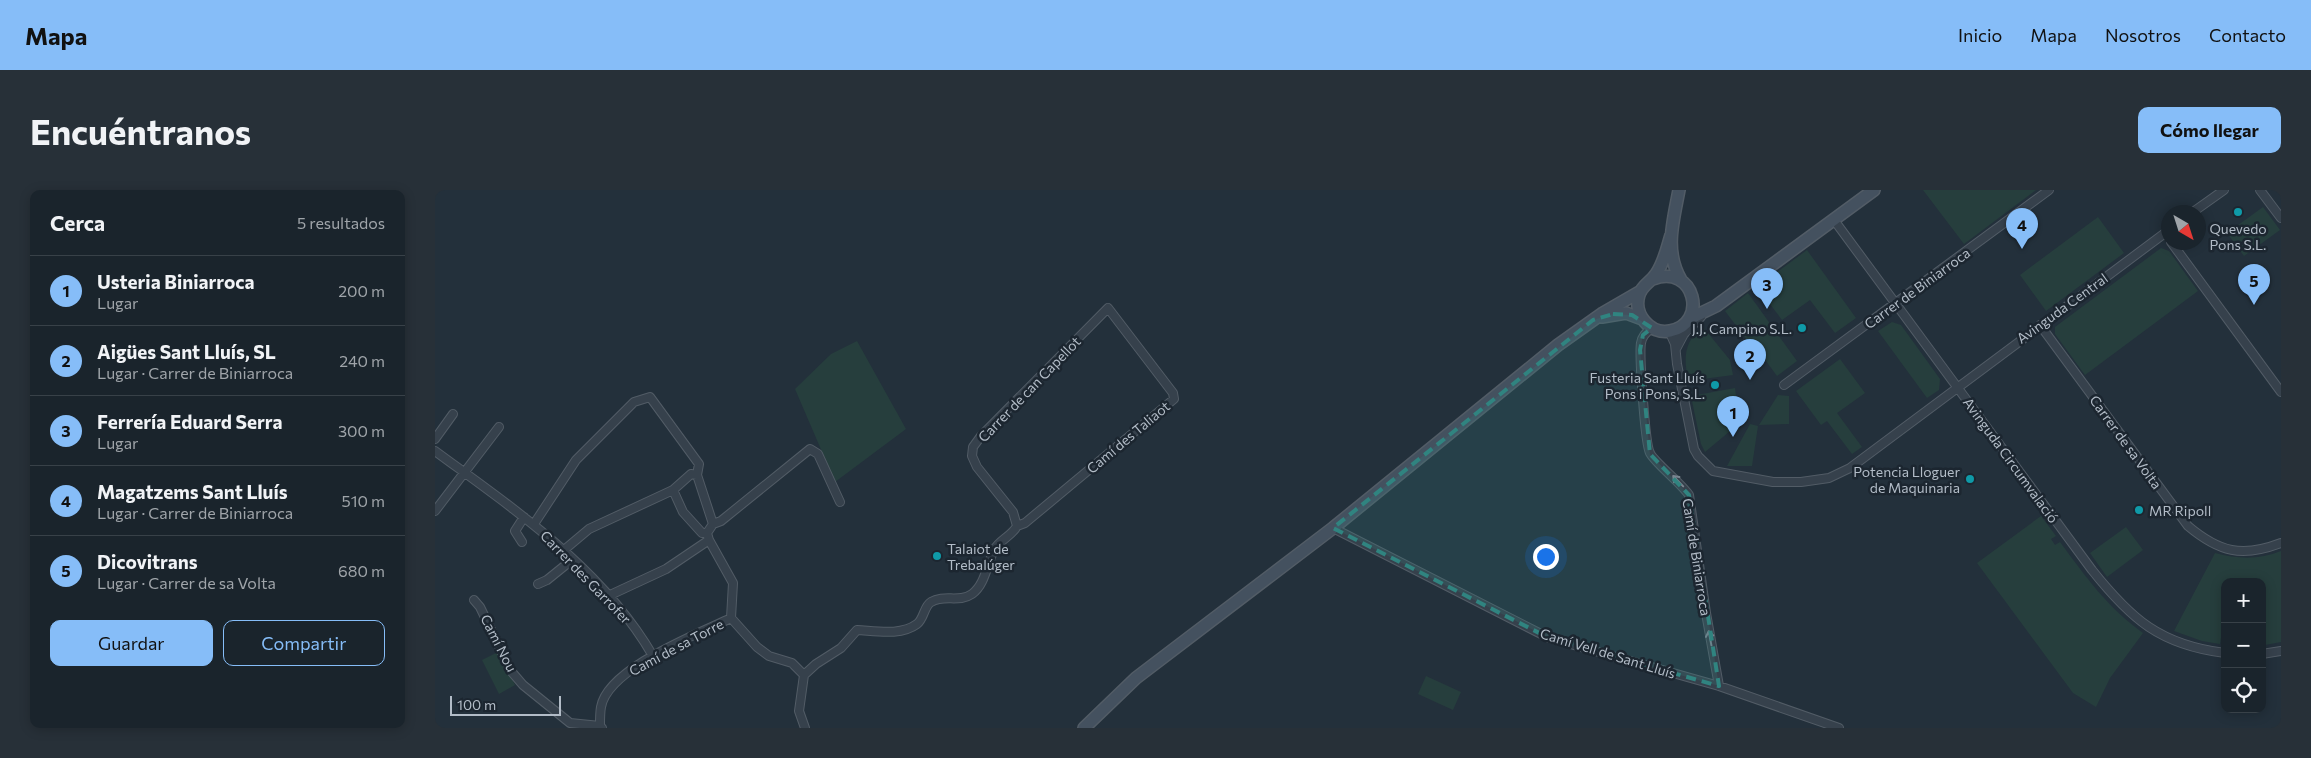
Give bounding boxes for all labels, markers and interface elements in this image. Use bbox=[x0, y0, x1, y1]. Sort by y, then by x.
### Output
text: Mapa bbox=[25, 21, 87, 50]
text: Inicio bbox=[1958, 24, 2002, 46]
text: Mapa bbox=[2030, 24, 2077, 46]
text: Nosotros bbox=[2105, 24, 2181, 46]
text: Contacto bbox=[2209, 24, 2286, 46]
button: Cómo llegar bbox=[2138, 107, 2281, 153]
text: Encuéntranos bbox=[30, 109, 251, 152]
north arrow bbox=[2161, 205, 2206, 250]
marker: Quevedo Pons S.L. bbox=[2232, 206, 2244, 218]
pin: 4 bbox=[2006, 208, 2038, 249]
text: Cerca bbox=[50, 210, 105, 235]
text: 5 resultados bbox=[297, 213, 385, 232]
place label: Quevedo Pons S.L. bbox=[2209, 220, 2267, 253]
street label: Carrer de Biniarroca bbox=[1861, 244, 1973, 332]
pin: 5 bbox=[2238, 264, 2270, 305]
pin: 3 bbox=[1751, 268, 1783, 309]
street label: Avinguda Central bbox=[2013, 269, 2111, 347]
text: Usteria Biniarroca bbox=[97, 270, 254, 293]
text: 1 bbox=[62, 281, 70, 300]
text: 200 m bbox=[338, 281, 385, 300]
text: Lugar bbox=[97, 293, 138, 312]
place label: J.J. Campino S.L. bbox=[1692, 320, 1792, 337]
marker: J.J. Campino S.L. bbox=[1796, 322, 1808, 334]
street label: Carrer de can Capellot bbox=[974, 332, 1084, 445]
pin: 2 bbox=[1734, 339, 1766, 380]
text: Aigües Sant Lluís, SL bbox=[97, 340, 276, 363]
text: 2 bbox=[61, 351, 71, 370]
text: 240 m bbox=[339, 351, 385, 370]
text: Lugar · Carrer de Biniarroca bbox=[97, 363, 293, 382]
place label: Fusteria Sant Lluís Pons i Pons, S.L. bbox=[1589, 369, 1705, 402]
marker: Fusteria Sant Lluís Pons i Pons, S.L. bbox=[1709, 379, 1721, 391]
street label: Carrer de sa Volta bbox=[2086, 392, 2166, 492]
street label: Avinguda Circumvalació bbox=[1960, 394, 2062, 526]
pin: 1 bbox=[1717, 396, 1749, 437]
street label: Camí des Taliaot bbox=[1083, 397, 1173, 477]
text: Ferrería Eduard Serra bbox=[97, 410, 282, 433]
text: 3 bbox=[61, 421, 71, 440]
text: 300 m bbox=[338, 421, 385, 440]
text: Lugar bbox=[97, 433, 138, 452]
place label: Potencia Lloguer de Maquinaria bbox=[1853, 463, 1960, 496]
marker: Potencia Lloguer de Maquinaria bbox=[1964, 473, 1976, 485]
one-way arrow bbox=[1672, 475, 1684, 488]
text: Magatzems Sant Lluís bbox=[97, 480, 288, 503]
text: 4 bbox=[61, 491, 71, 510]
text: 510 m bbox=[342, 491, 385, 510]
street label: Camí de Biniarroca bbox=[1679, 497, 1715, 617]
place label: MR Ripoll bbox=[2149, 502, 2211, 519]
text: Lugar · Carrer de Biniarroca bbox=[97, 503, 293, 522]
marker: MR Ripoll bbox=[2133, 504, 2145, 516]
street label: Carrer des Garrofer bbox=[537, 527, 635, 627]
place label: Talaiot de Trebalúger bbox=[947, 540, 1015, 573]
your location bbox=[1533, 544, 1559, 570]
text: Dicovitrans bbox=[97, 550, 198, 573]
marker: Talaiot de Trebalúger bbox=[931, 550, 943, 562]
text: 5 bbox=[61, 561, 71, 580]
text: 680 m bbox=[338, 561, 385, 580]
text: Lugar · Carrer de sa Volta bbox=[97, 573, 276, 592]
map controls bbox=[2221, 578, 2266, 713]
button: + bbox=[2221, 578, 2266, 623]
street label: Camí Nou bbox=[477, 611, 521, 675]
street label: Camí de sa Torre bbox=[626, 615, 726, 679]
button: Guardar bbox=[50, 620, 213, 666]
button: Compartir bbox=[223, 620, 385, 666]
button: − bbox=[2221, 623, 2266, 668]
street label: Camí Vell de Sant Lluís bbox=[1538, 624, 1678, 682]
one-way arrow bbox=[1705, 631, 1715, 647]
button: locate bbox=[2221, 668, 2266, 713]
scale bar bbox=[450, 693, 561, 716]
text: 100 m bbox=[457, 696, 496, 713]

